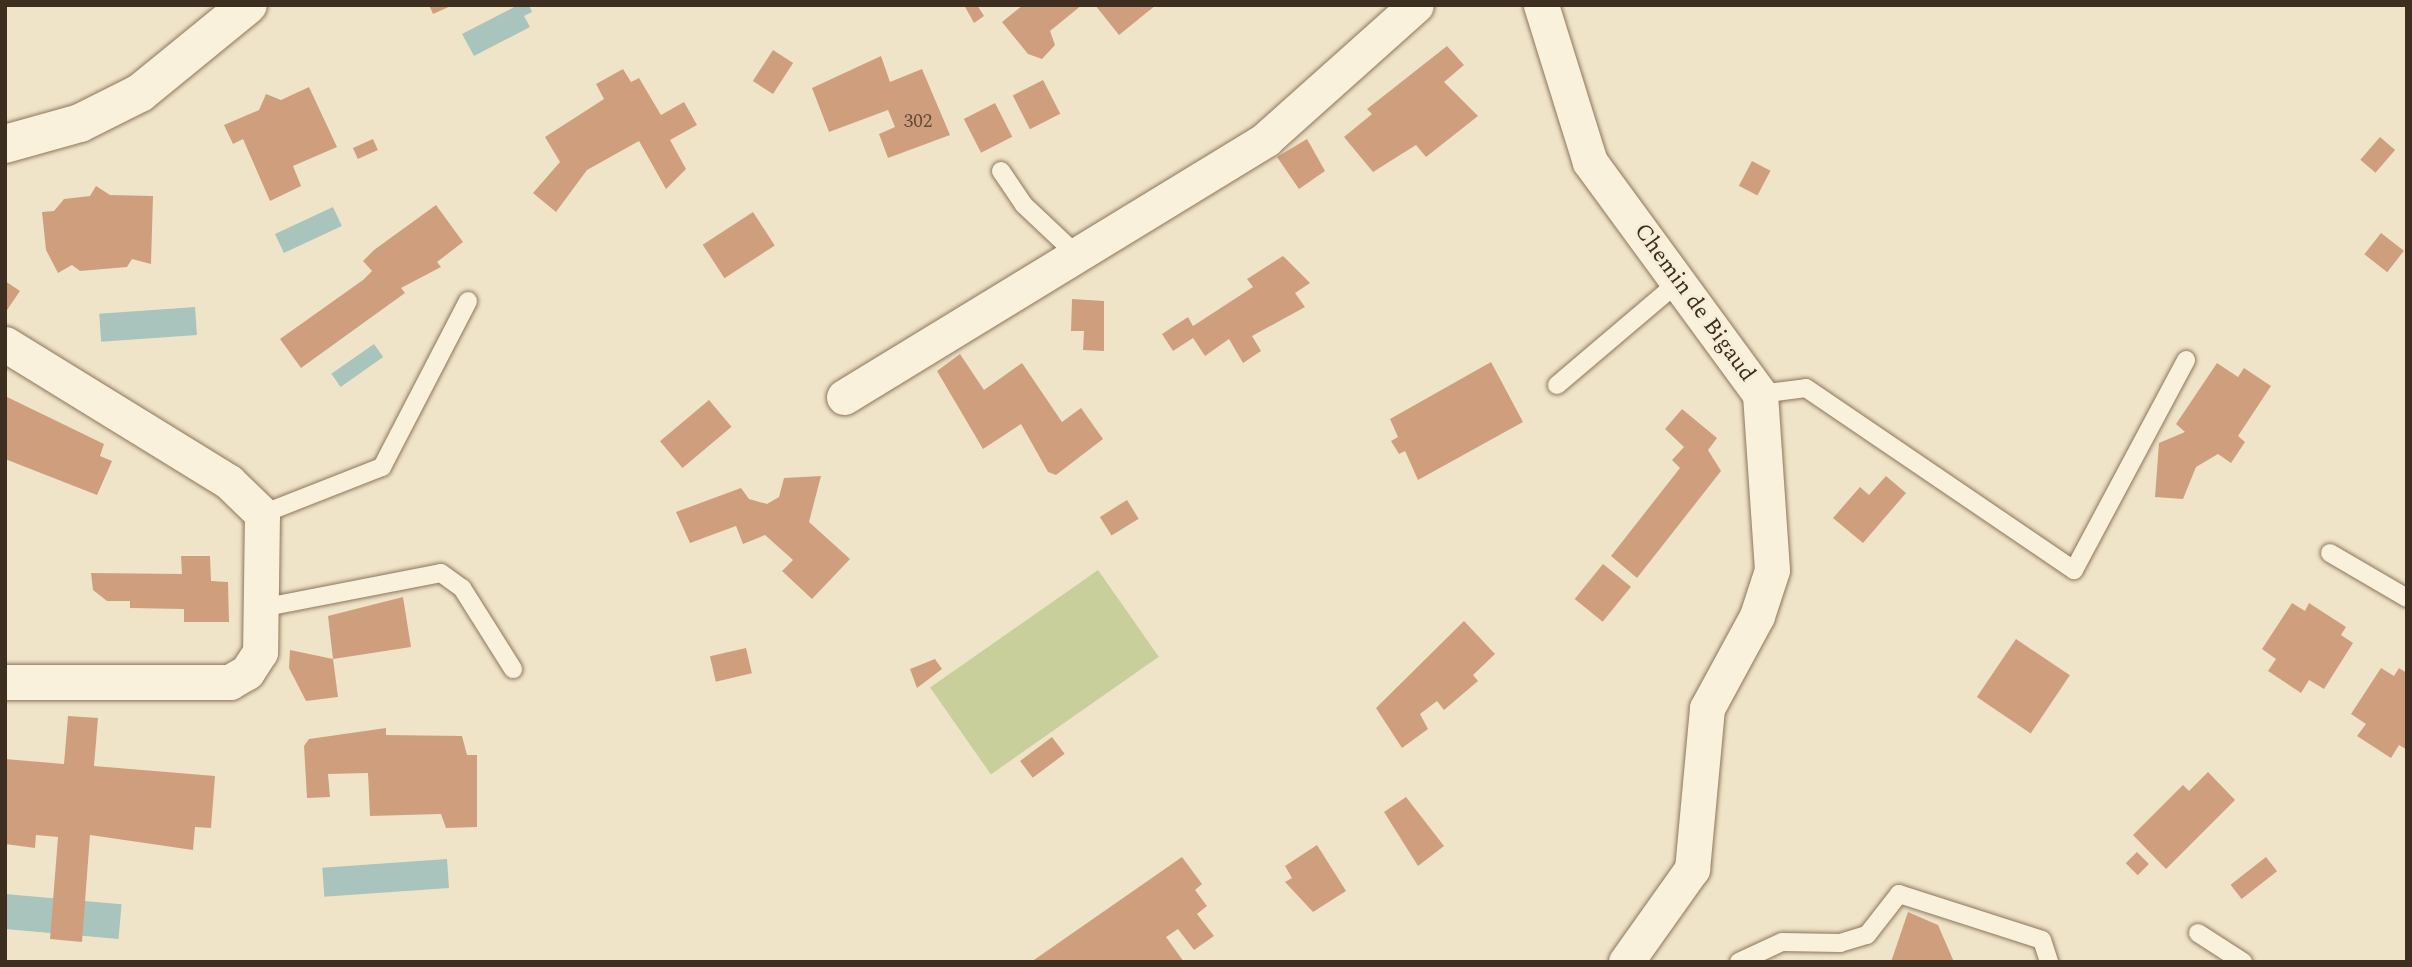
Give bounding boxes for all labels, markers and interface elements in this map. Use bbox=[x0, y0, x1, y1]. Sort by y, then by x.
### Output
house number: 302 bbox=[904, 111, 932, 133]
street label: Chemin de Bigaud bbox=[1627, 219, 1761, 387]

